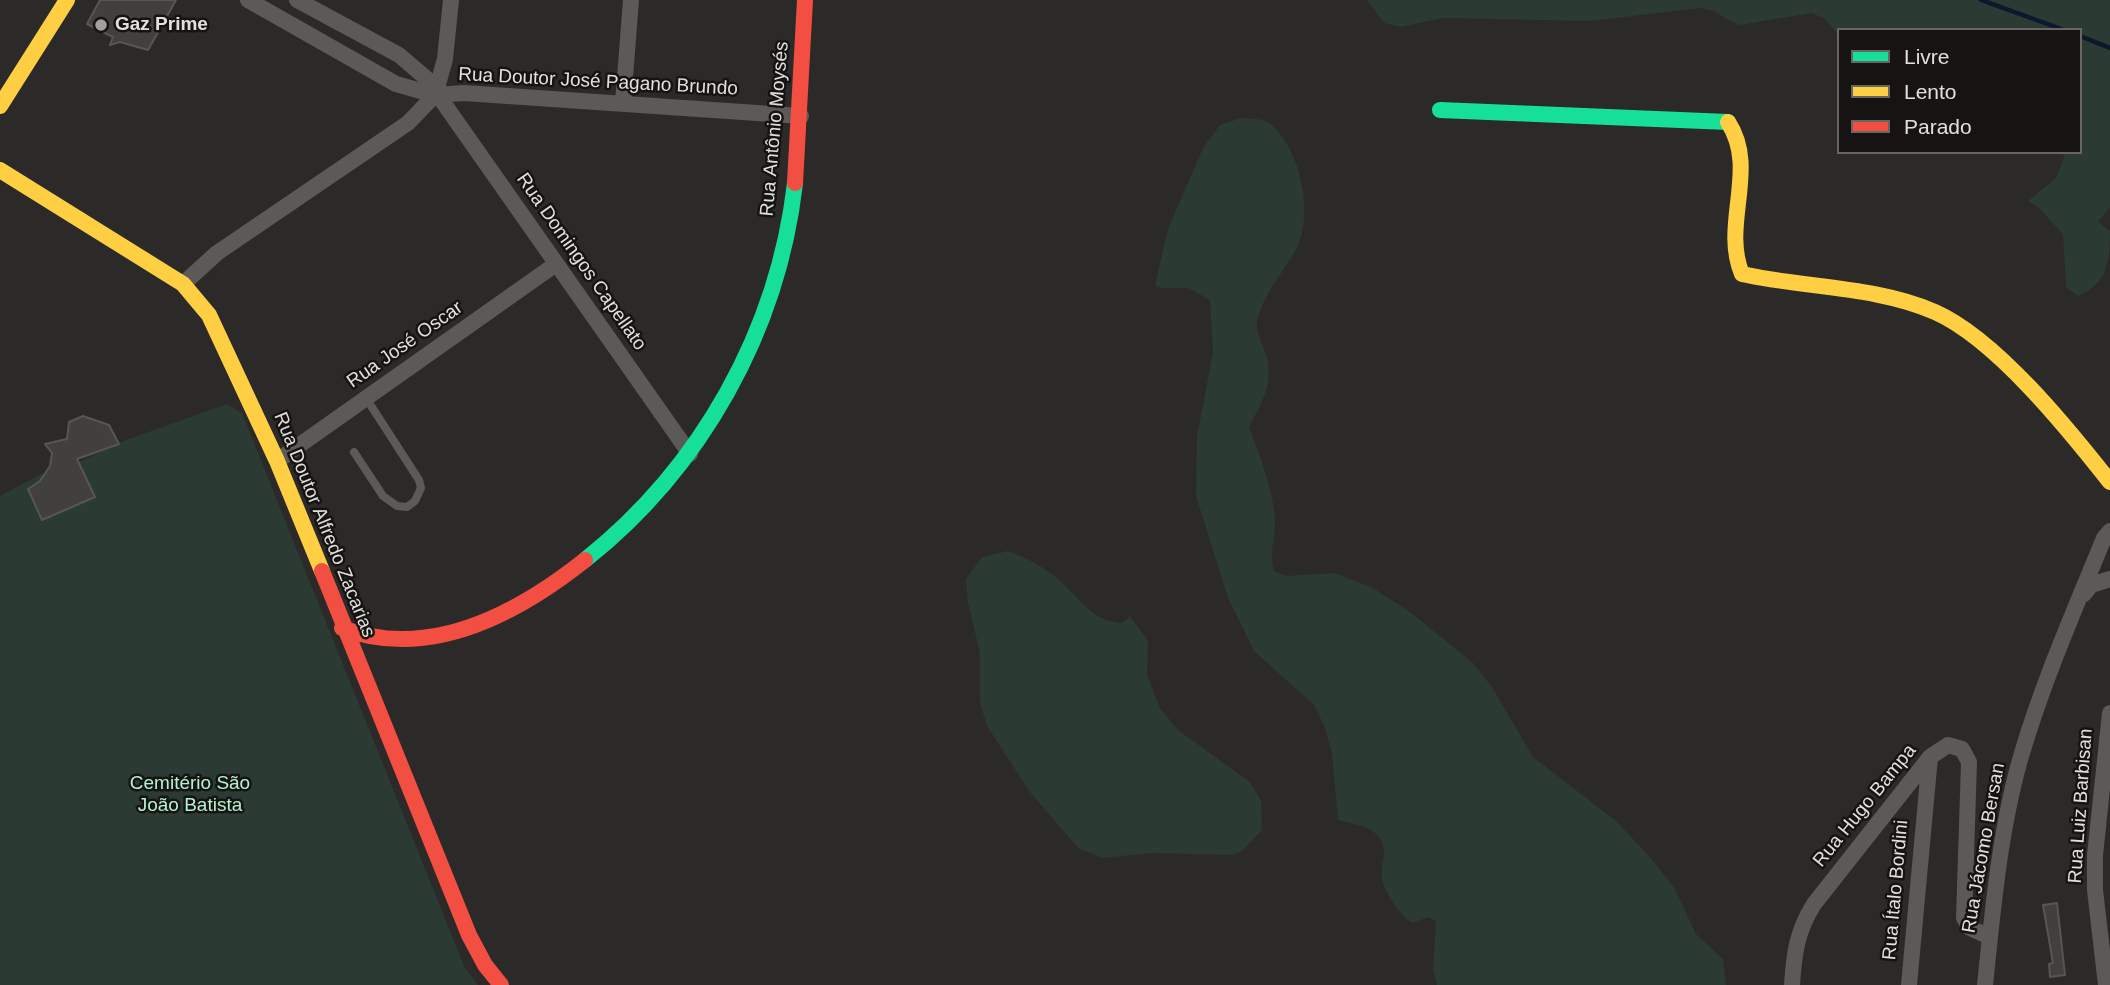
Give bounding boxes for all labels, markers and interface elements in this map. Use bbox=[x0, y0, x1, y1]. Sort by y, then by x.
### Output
place label: Gaz Prime bbox=[115, 14, 208, 36]
marker: Gaz Prime bbox=[93, 17, 109, 33]
legend bbox=[1837, 28, 2082, 154]
street label: Rua Antônio Moysés bbox=[756, 41, 794, 217]
text: Livre bbox=[1904, 45, 1950, 68]
street label: Rua Doutor José Pagano Brundo bbox=[458, 63, 738, 101]
text: Lento bbox=[1904, 80, 1957, 103]
text: Parado bbox=[1904, 115, 1972, 138]
street label: Rua Domingos Capellato bbox=[511, 169, 651, 355]
street label: Rua José Oscar bbox=[343, 297, 467, 393]
street label: Rua Doutor Alfredo Zacarias bbox=[268, 409, 380, 641]
street label: Rua Luiz Barbisan bbox=[2064, 728, 2098, 884]
street label: Rua Hugo Bampa bbox=[1809, 740, 1921, 872]
street label: Rua Jácomo Bersan bbox=[1958, 761, 2010, 935]
park label: Cemitério São João Batista bbox=[130, 773, 250, 817]
street label: Rua Ítalo Bordini bbox=[1879, 819, 1913, 961]

